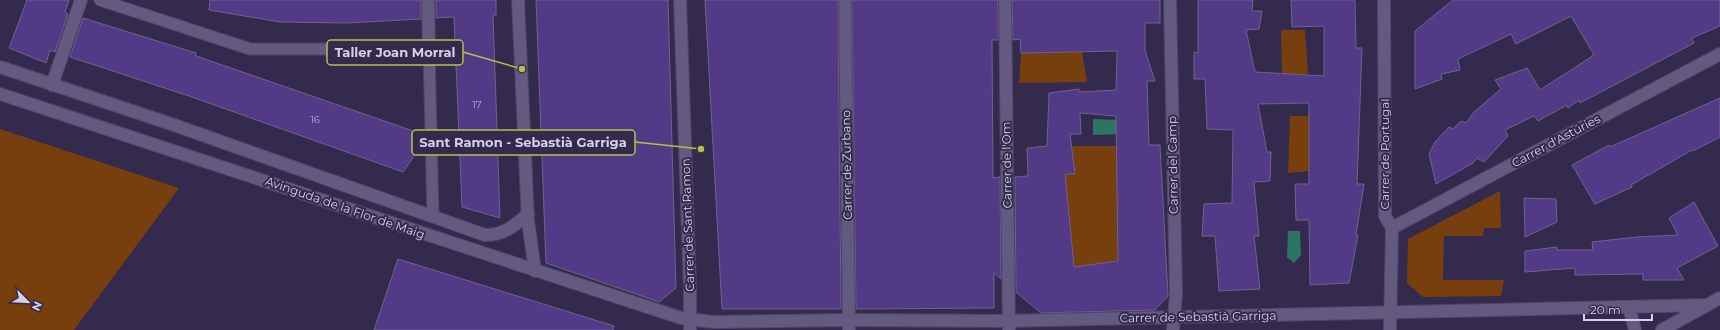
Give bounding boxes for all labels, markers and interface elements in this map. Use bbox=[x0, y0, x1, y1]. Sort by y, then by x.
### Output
callout: Taller Joan Morral bbox=[327, 40, 463, 65]
text: Taller Joan Morral bbox=[335, 44, 455, 60]
house number: 17 bbox=[472, 98, 482, 111]
street label: Carrer de Portugal bbox=[1377, 98, 1392, 210]
street label: Carrer de Zurbano bbox=[838, 110, 855, 220]
street label: Carrer d'Astúries bbox=[1509, 111, 1603, 170]
house number: 16 bbox=[310, 113, 320, 126]
street label: Carrer del Camp bbox=[1164, 116, 1181, 214]
street label: Carrer de l'Om bbox=[998, 121, 1015, 209]
callout: Sant Ramon - Sebastià Garriga bbox=[412, 130, 635, 155]
text: Sant Ramon - Sebastià Garriga bbox=[419, 134, 627, 150]
street label: Carrer de Sant Ramon bbox=[678, 158, 697, 292]
street label: Avinguda de la Flor de Maig bbox=[263, 173, 427, 242]
north arrow bbox=[8, 282, 48, 322]
scale bar bbox=[1584, 296, 1652, 322]
text: N bbox=[29, 299, 45, 313]
text: 20 m bbox=[1590, 302, 1621, 317]
street label: Carrer de Sebastià Garriga bbox=[1119, 308, 1277, 325]

